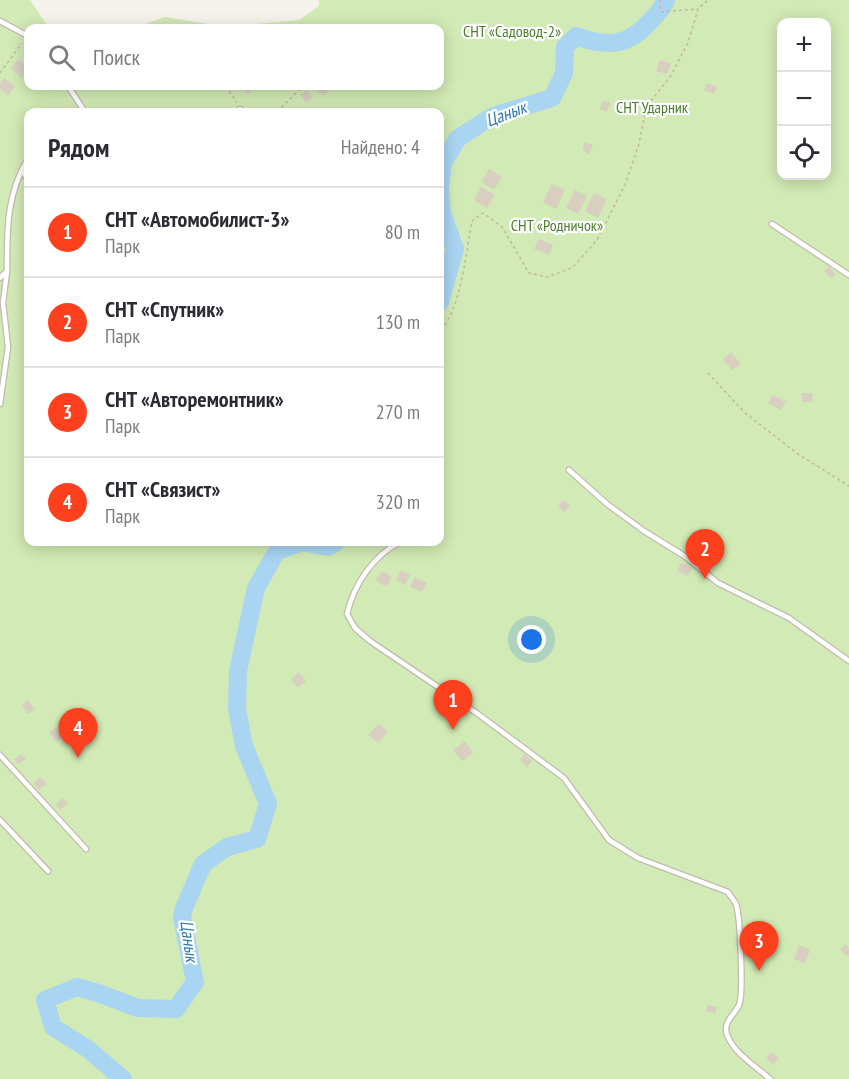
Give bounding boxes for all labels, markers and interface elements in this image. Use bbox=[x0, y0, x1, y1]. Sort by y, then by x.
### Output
map controls bbox=[777, 18, 831, 180]
button: + bbox=[777, 18, 831, 72]
park label: СНТ «Садовод-2» bbox=[463, 21, 561, 41]
search box bbox=[24, 24, 444, 90]
icon: search bbox=[45, 41, 78, 74]
text: Поиск bbox=[93, 43, 140, 71]
button: − bbox=[777, 72, 831, 126]
water label: Цанык bbox=[482, 95, 531, 132]
park label: СНТ Ударник bbox=[616, 97, 689, 117]
button: locate bbox=[777, 126, 831, 180]
text: Рядом bbox=[48, 131, 109, 164]
text: Найдено: 4 bbox=[341, 134, 420, 160]
text: СНТ «Автомобилист-3» bbox=[105, 205, 289, 233]
park label: СНТ «Родничок» bbox=[511, 215, 603, 235]
text: 1 bbox=[63, 219, 72, 245]
text: 80 m bbox=[385, 219, 420, 245]
text: Парк bbox=[105, 233, 140, 259]
text: СНТ «Спутник» bbox=[105, 295, 224, 323]
text: 2 bbox=[63, 309, 72, 335]
text: 130 m bbox=[376, 309, 420, 335]
text: Парк bbox=[105, 323, 140, 349]
text: СНТ «Авторемонтник» bbox=[105, 385, 284, 413]
text: 3 bbox=[63, 399, 72, 425]
text: 270 m bbox=[376, 399, 420, 425]
text: Парк bbox=[105, 413, 140, 439]
text: СНТ «Связист» bbox=[105, 475, 220, 503]
text: 4 bbox=[63, 489, 72, 515]
text: 320 m bbox=[376, 489, 420, 515]
text: Парк bbox=[105, 503, 140, 529]
pin: 2 bbox=[686, 530, 724, 579]
your location bbox=[517, 625, 546, 654]
pin: 1 bbox=[434, 680, 472, 730]
pin: 4 bbox=[58, 708, 98, 758]
water label: Цанык bbox=[175, 919, 204, 965]
pin: 3 bbox=[740, 922, 778, 971]

